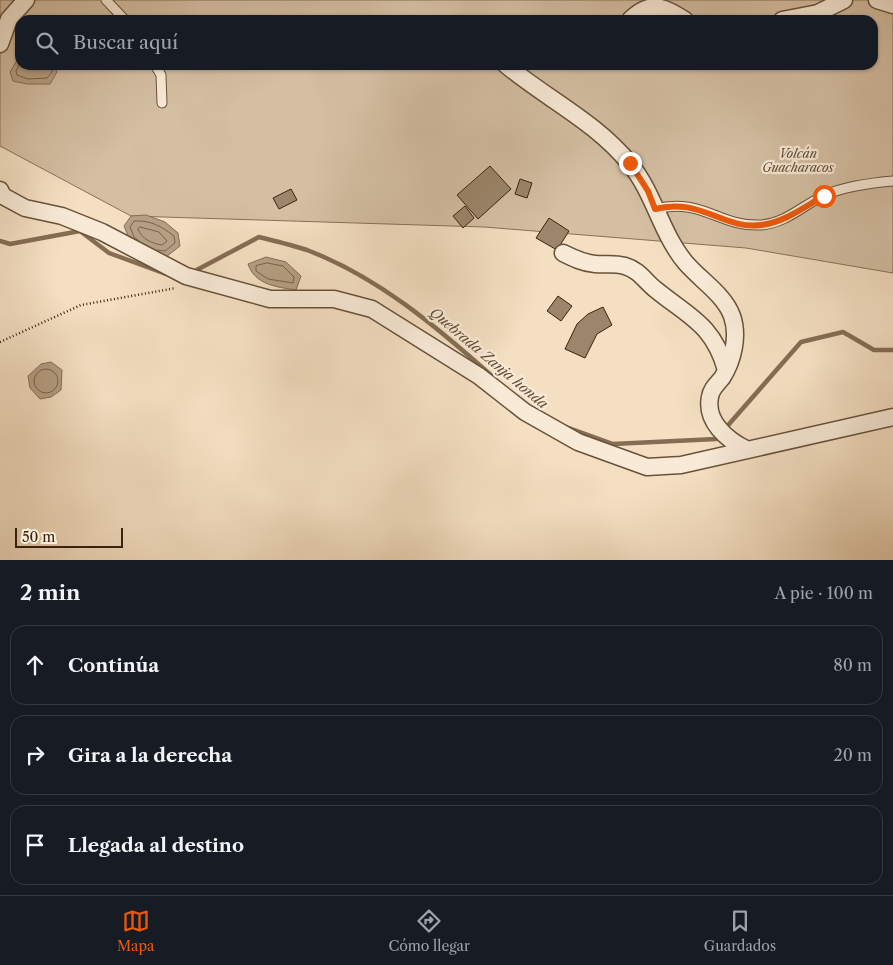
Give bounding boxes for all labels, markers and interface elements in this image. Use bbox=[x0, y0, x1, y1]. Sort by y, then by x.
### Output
search box bbox=[15, 15, 878, 70]
icon: search bbox=[33, 29, 61, 57]
text: Buscar aquí bbox=[73, 31, 178, 54]
park label: Volcán Guacharacos bbox=[762, 146, 835, 175]
route end bbox=[619, 152, 642, 175]
route start bbox=[813, 185, 836, 208]
water label: Quebrada Zanja honda bbox=[426, 303, 552, 413]
scale bar bbox=[15, 525, 122, 548]
text: 50 m bbox=[22, 528, 55, 546]
text: 2 min bbox=[20, 580, 80, 605]
text: A pie · 100 m bbox=[775, 583, 873, 603]
icon: ahead bbox=[21, 651, 49, 679]
text: Continúa bbox=[68, 654, 159, 677]
text: 80 m bbox=[833, 655, 872, 675]
icon: right bbox=[21, 741, 49, 769]
text: Gira a la derecha bbox=[68, 744, 232, 767]
text: 20 m bbox=[833, 745, 872, 765]
icon: arrive bbox=[21, 831, 49, 859]
text: Llegada al destino bbox=[68, 834, 244, 857]
tab: Mapa bbox=[117, 907, 154, 955]
tab: Cómo llegar bbox=[388, 907, 470, 955]
tab: Guardados bbox=[704, 907, 776, 955]

